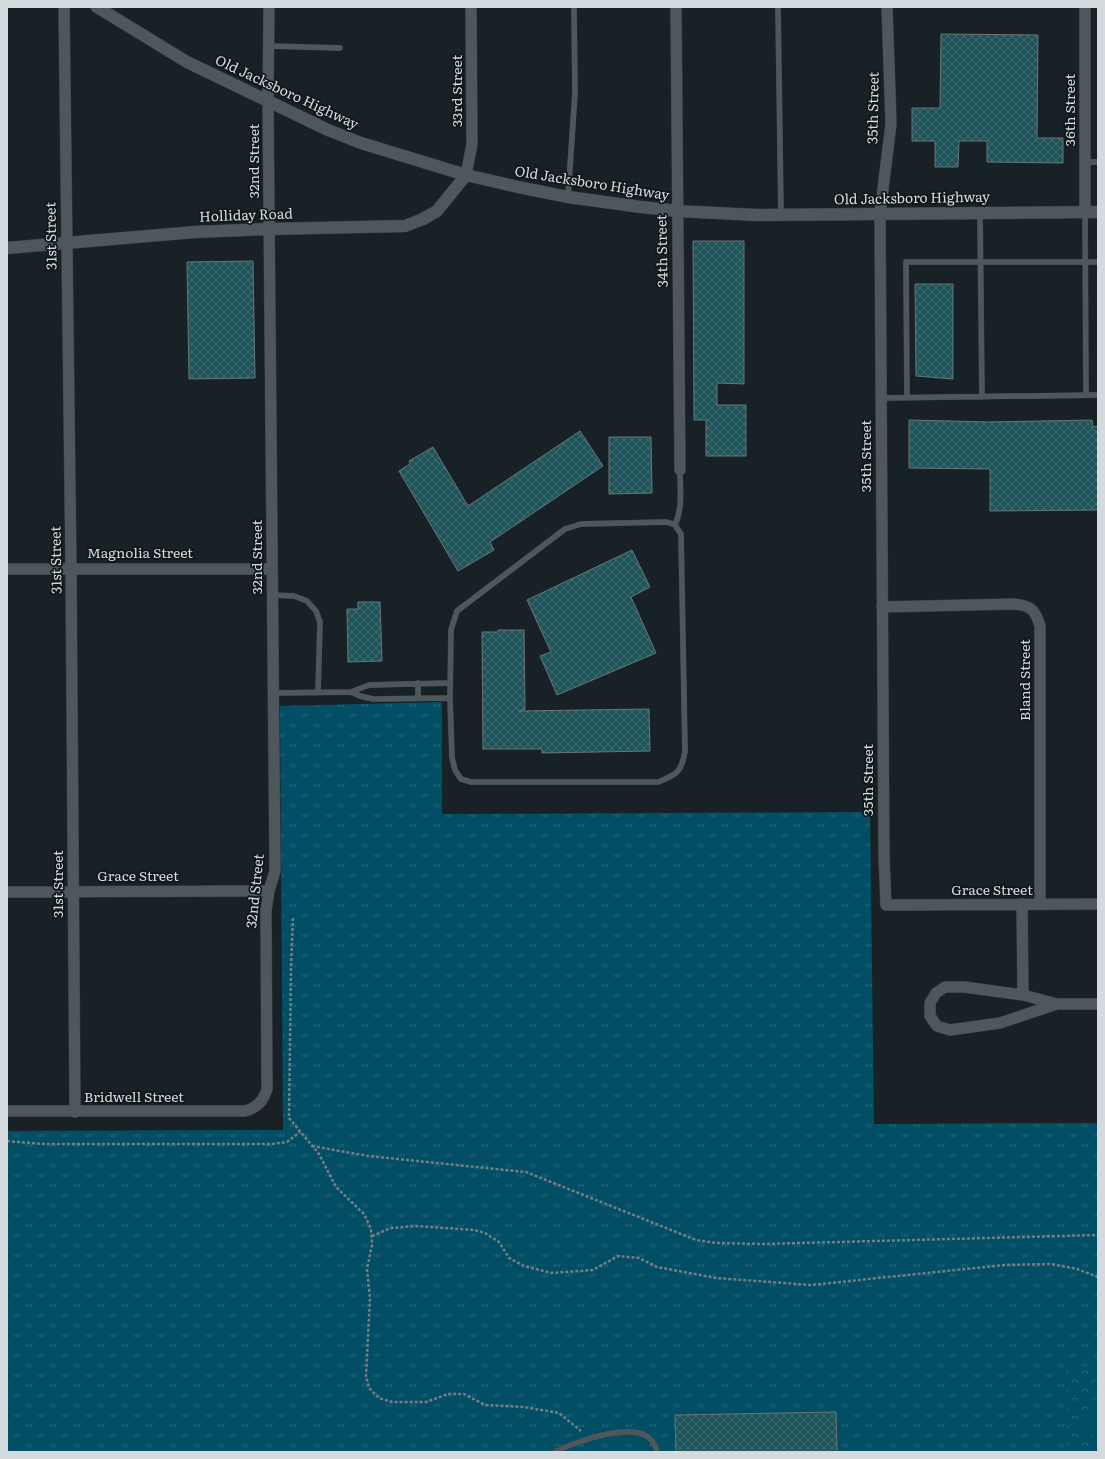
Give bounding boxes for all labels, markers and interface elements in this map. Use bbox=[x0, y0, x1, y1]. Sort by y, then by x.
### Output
street label: Old Jacksboro Highway bbox=[212, 49, 363, 134]
street label: 33rd Street bbox=[446, 54, 466, 127]
street label: 35th Street bbox=[861, 71, 883, 144]
street label: 36th Street bbox=[1059, 73, 1079, 146]
street label: 32nd Street bbox=[243, 123, 263, 198]
street label: Old Jacksboro Highway bbox=[513, 160, 672, 204]
street label: Old Jacksboro Highway bbox=[834, 186, 991, 208]
street label: 31st Street bbox=[39, 202, 61, 270]
street label: Holliday Road bbox=[199, 202, 294, 226]
street label: 34th Street bbox=[650, 214, 672, 288]
street label: 35th Street bbox=[855, 419, 875, 492]
street label: 32nd Street bbox=[246, 519, 266, 594]
street label: 31st Street bbox=[44, 526, 66, 594]
street label: Magnolia Street bbox=[87, 542, 193, 562]
street label: Bland Street bbox=[1014, 639, 1034, 721]
street label: 35th Street bbox=[857, 743, 877, 816]
street label: 31st Street bbox=[47, 850, 67, 918]
street label: 32nd Street bbox=[240, 852, 268, 929]
street label: Grace Street bbox=[97, 865, 179, 885]
street label: Grace Street bbox=[951, 879, 1033, 899]
street label: Bridwell Street bbox=[84, 1086, 184, 1106]

